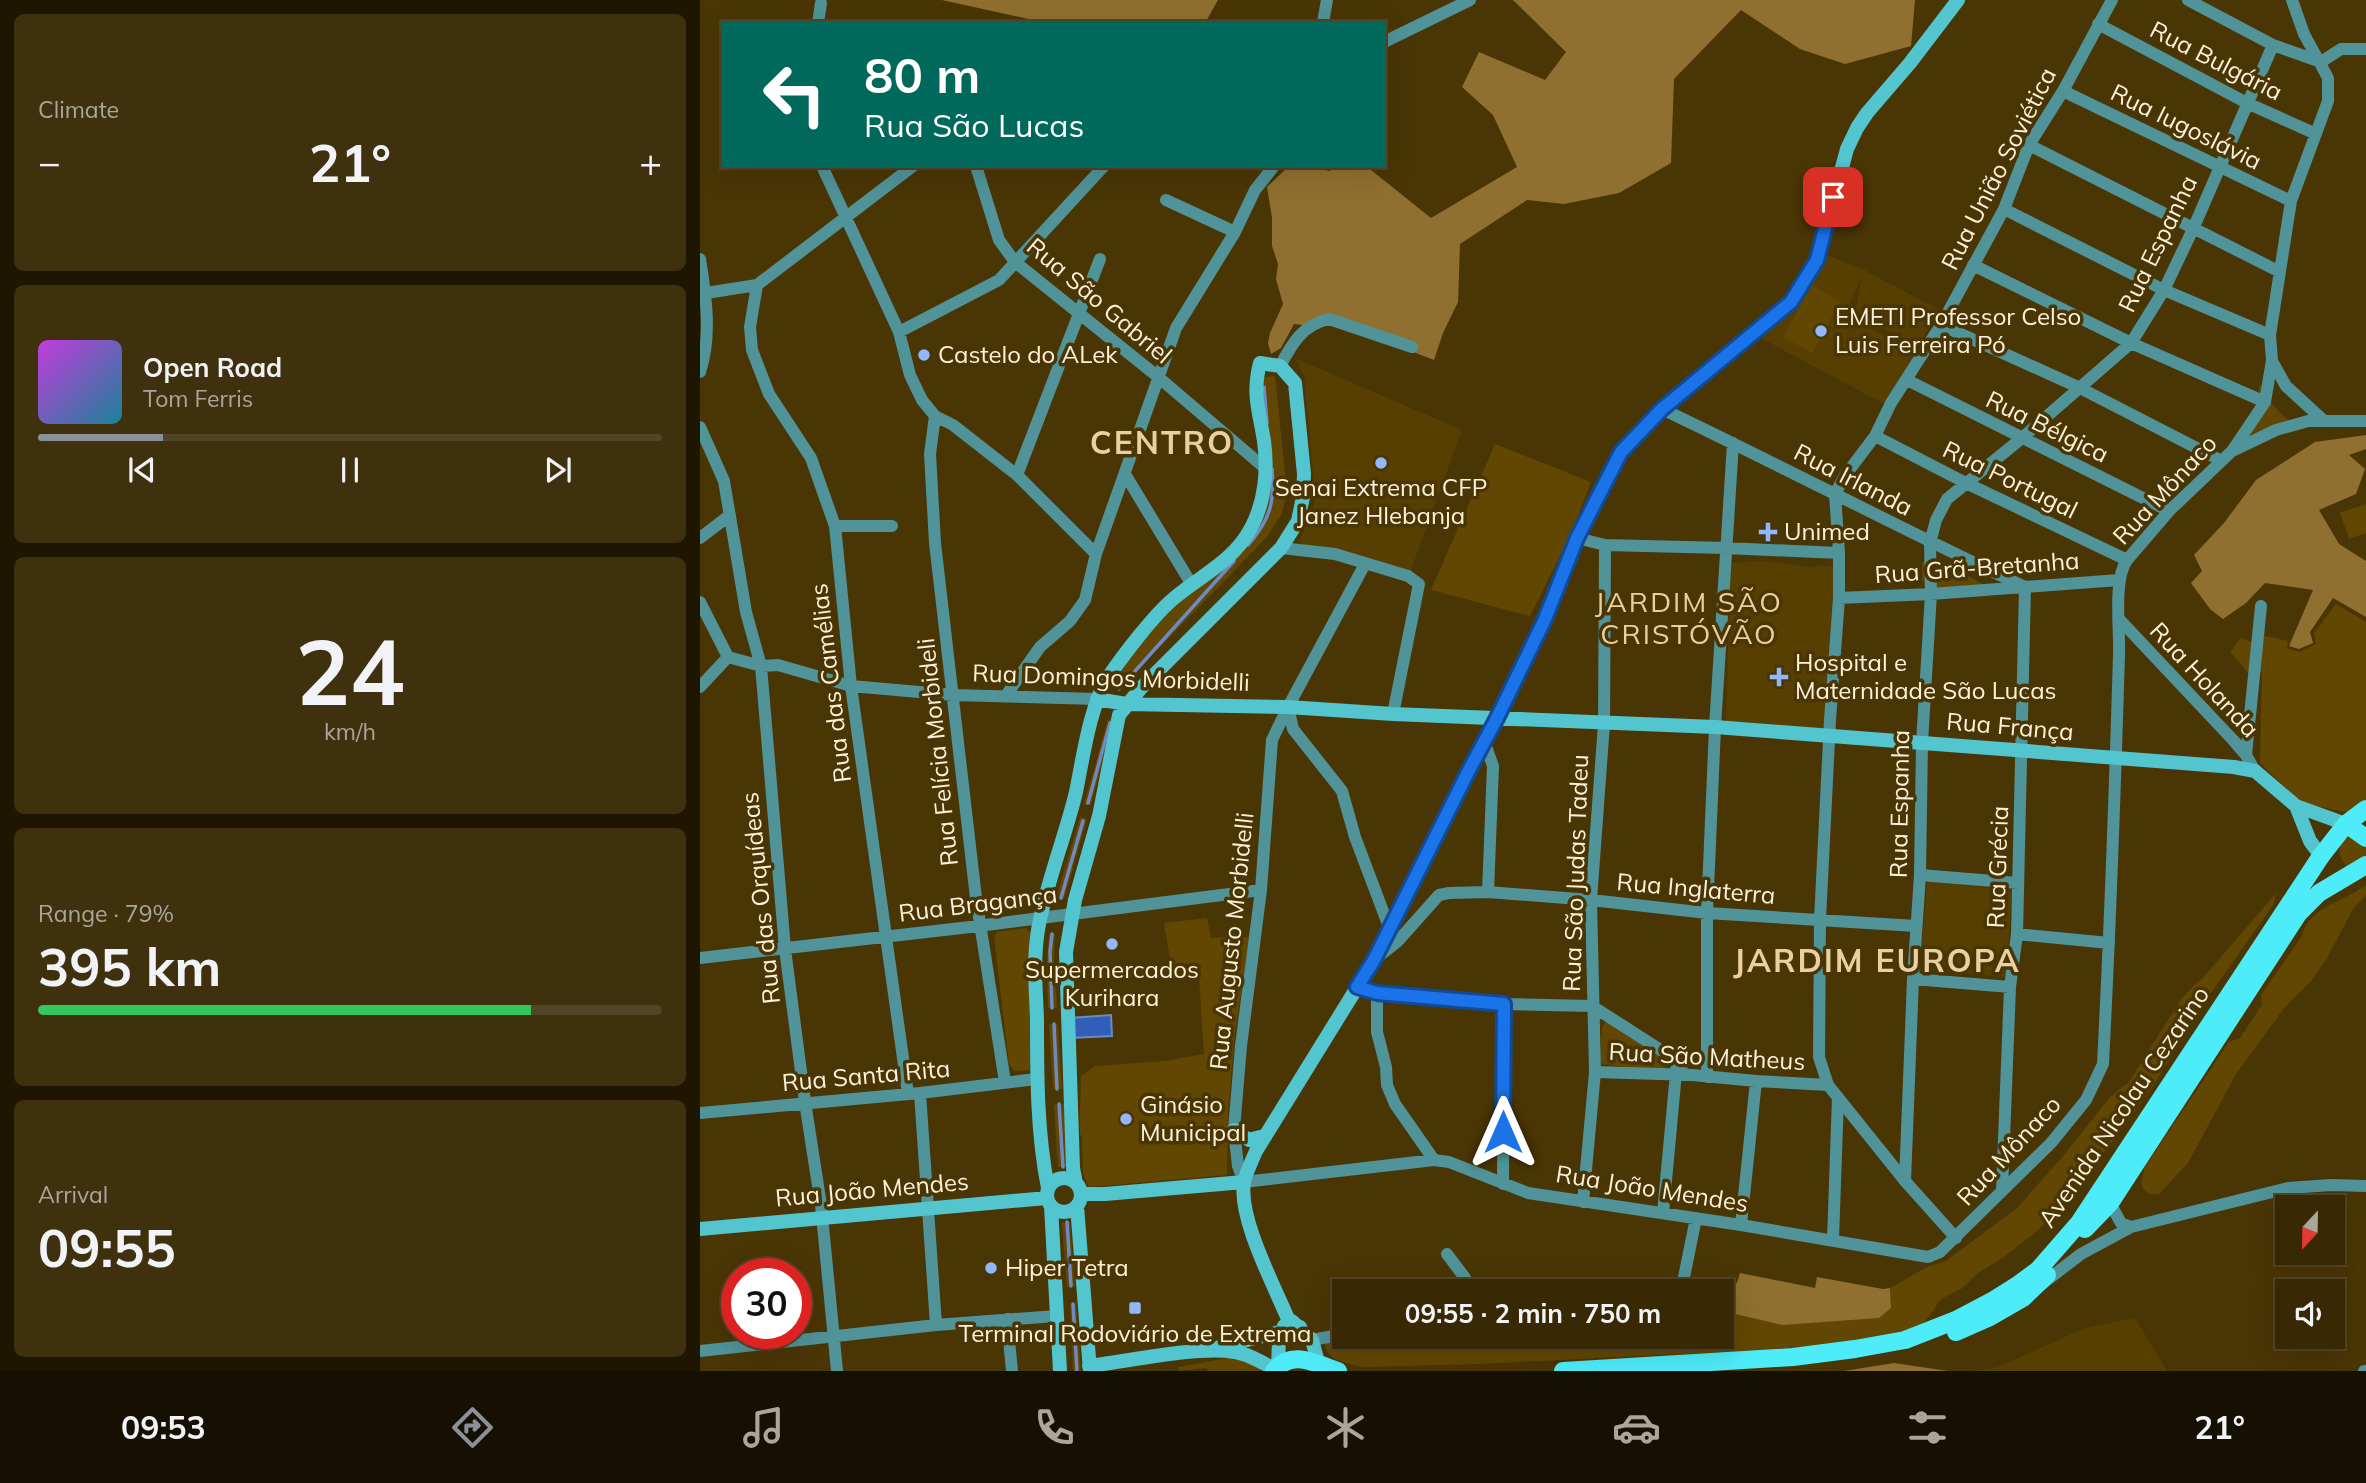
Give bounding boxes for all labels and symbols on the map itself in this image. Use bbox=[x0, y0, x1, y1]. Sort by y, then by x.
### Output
street label: Rua Bulgária bbox=[2145, 14, 2288, 106]
street label: Rua União Soviética bbox=[1934, 62, 2062, 275]
street label: Rua Iugoslávia bbox=[2106, 77, 2267, 176]
pin bbox=[1803, 167, 1863, 227]
street label: Rua Espanha bbox=[2111, 170, 2203, 317]
street label: Rua São Gabriel bbox=[1021, 231, 1178, 370]
place label: EMETI Professor Celso Luis Ferreira Pó bbox=[1835, 301, 2081, 359]
marker: EMETI Professor Celso Luis Ferreira Pó bbox=[1813, 323, 1829, 339]
place label: Castelo do ALek bbox=[938, 339, 1118, 369]
marker: Castelo do ALek bbox=[916, 347, 932, 363]
street label: Rua Bélgica bbox=[1981, 384, 2114, 469]
district label: CENTRO bbox=[1090, 422, 1234, 462]
street label: Rua Mônaco bbox=[2106, 428, 2223, 550]
street label: Rua Portugal bbox=[1938, 434, 2083, 525]
street label: Rua Irlanda bbox=[1789, 436, 1918, 522]
marker: Senai Extrema CFP Janez Hlebanja bbox=[1373, 455, 1389, 471]
place label: Senai Extrema CFP Janez Hlebanja bbox=[1275, 472, 1487, 530]
place label: Unimed bbox=[1784, 516, 1870, 546]
marker: Unimed bbox=[1758, 522, 1778, 542]
street label: Rua Grã-Bretanha bbox=[1873, 545, 2080, 589]
street label: Rua das Camélias bbox=[803, 582, 857, 784]
district label: JARDIM SÃO CRISTÓVÃO bbox=[1595, 584, 1783, 651]
street label: Rua Holanda bbox=[2144, 616, 2266, 743]
street label: Rua Felícia Morbideli bbox=[910, 637, 964, 867]
place label: Hospital e Maternidade São Lucas bbox=[1795, 647, 2056, 705]
street label: Rua Domingos Morbidelli bbox=[972, 657, 1250, 697]
marker: Hospital e Maternidade São Lucas bbox=[1769, 667, 1789, 687]
street label: Rua França bbox=[1945, 705, 2075, 747]
street label: Rua Espanha bbox=[1883, 730, 1915, 878]
street label: Rua São Judas Tadeu bbox=[1556, 754, 1594, 992]
street label: Rua das Orquídeas bbox=[734, 791, 786, 1006]
street label: Rua Grécia bbox=[1980, 805, 2014, 929]
street label: Rua Augusto Morbidelli bbox=[1203, 811, 1259, 1071]
street label: Rua Inglaterra bbox=[1616, 866, 1777, 910]
street label: Rua Bragança bbox=[897, 878, 1059, 928]
marker: Supermercados Kurihara bbox=[1104, 936, 1120, 952]
district label: JARDIM EUROPA bbox=[1733, 940, 2021, 980]
place label: Supermercados Kurihara bbox=[1025, 954, 1199, 1012]
street label: Avenida Nicolau Cezarino bbox=[2031, 980, 2215, 1233]
street label: Rua São Matheus bbox=[1608, 1036, 1806, 1076]
street label: Rua Santa Rita bbox=[781, 1053, 951, 1097]
place label: Ginásio Municipal bbox=[1140, 1089, 1246, 1147]
street label: Rua Mônaco bbox=[1950, 1089, 2067, 1211]
position arrow bbox=[1466, 1095, 1540, 1169]
marker: Ginásio Municipal bbox=[1118, 1111, 1134, 1127]
street label: Rua João Mendes bbox=[1554, 1158, 1750, 1218]
street label: Rua João Mendes bbox=[774, 1166, 970, 1212]
north arrow bbox=[2275, 1195, 2345, 1265]
place label: Hiper Tetra bbox=[1005, 1252, 1129, 1282]
speed limit sign: 30 bbox=[721, 1258, 812, 1349]
marker: Hiper Tetra bbox=[983, 1260, 999, 1276]
marker: Terminal Rodoviário de Extrema bbox=[1127, 1300, 1143, 1316]
place label: Terminal Rodoviário de Extrema bbox=[958, 1318, 1312, 1348]

